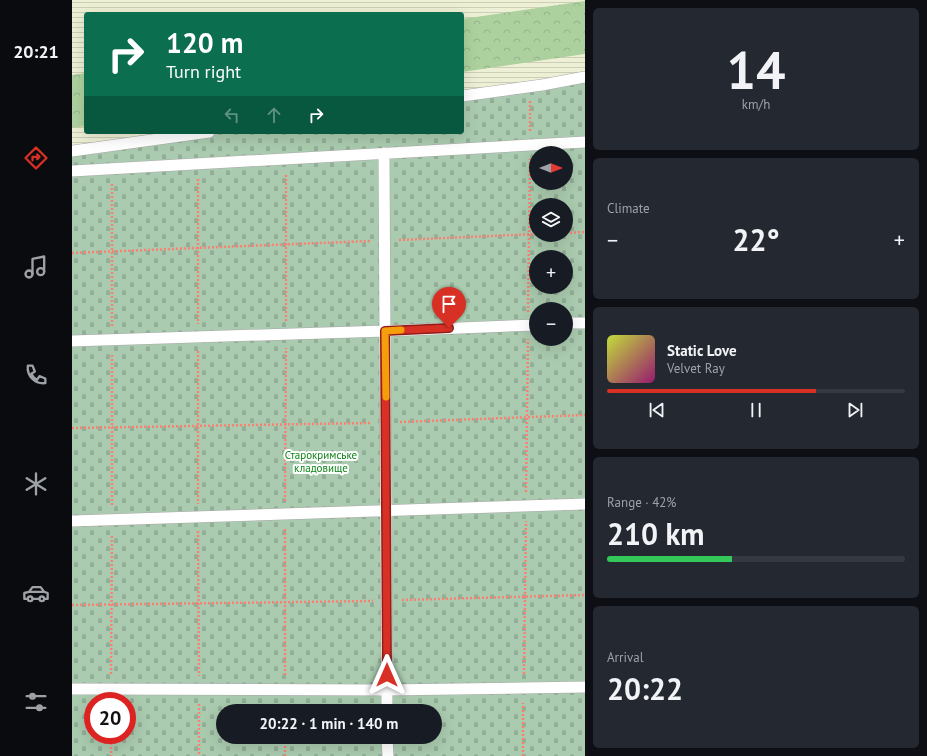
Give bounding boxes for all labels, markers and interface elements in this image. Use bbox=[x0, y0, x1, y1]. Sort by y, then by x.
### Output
text: 120 m bbox=[166, 24, 243, 61]
icon: right bbox=[100, 28, 152, 80]
text: 14 bbox=[727, 36, 785, 103]
text: 20:21 bbox=[13, 40, 59, 63]
text: Turn right bbox=[166, 60, 241, 83]
text: km/h bbox=[742, 96, 770, 113]
icon: left bbox=[221, 104, 243, 126]
icon: ahead bbox=[263, 104, 285, 126]
icon: right bbox=[305, 104, 327, 126]
icon: directions bbox=[22, 144, 50, 172]
north arrow bbox=[529, 146, 573, 190]
map controls bbox=[529, 146, 573, 346]
button: layers bbox=[529, 198, 573, 242]
text: Climate bbox=[607, 200, 650, 217]
text: 22° bbox=[732, 220, 780, 259]
text: − bbox=[607, 226, 618, 254]
text: + bbox=[894, 226, 905, 254]
button: + bbox=[529, 250, 573, 294]
icon: music bbox=[22, 253, 50, 281]
pin bbox=[432, 287, 466, 328]
icon: arrive bbox=[438, 293, 460, 315]
button: − bbox=[529, 302, 573, 346]
text: Static Love bbox=[667, 341, 737, 360]
text: Velvet Ray bbox=[667, 360, 725, 377]
icon: phone bbox=[22, 361, 50, 389]
icon: previous bbox=[646, 399, 668, 421]
icon: pause bbox=[745, 399, 767, 421]
icon: next bbox=[844, 399, 866, 421]
park label: Старокримське кладовище bbox=[285, 448, 358, 475]
icon: climate bbox=[22, 470, 50, 498]
text: Range · 42% bbox=[607, 494, 676, 511]
text: 210 km bbox=[607, 514, 705, 553]
icon: car bbox=[22, 579, 50, 607]
text: Arrival bbox=[607, 649, 643, 666]
position arrow bbox=[366, 654, 408, 696]
text: 20:22 bbox=[607, 669, 683, 708]
icon: filters bbox=[22, 688, 50, 716]
speed limit sign: 20 bbox=[84, 692, 136, 744]
text: 20:22 · 1 min · 140 m bbox=[260, 714, 398, 733]

